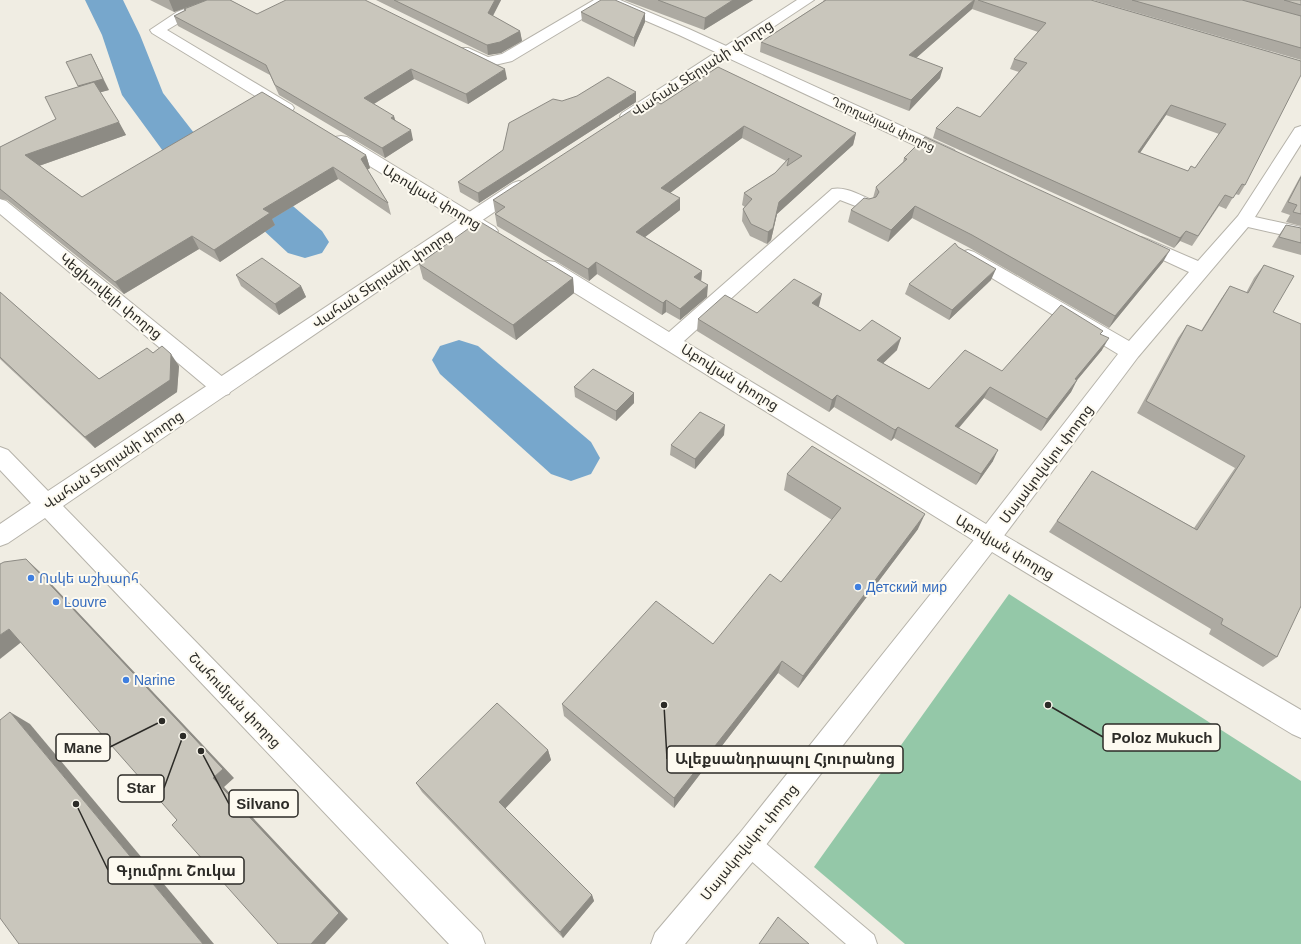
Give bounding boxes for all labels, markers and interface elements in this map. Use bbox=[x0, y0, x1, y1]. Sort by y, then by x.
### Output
street label: Վահան Տերյանի փողոց bbox=[628, 16, 776, 120]
street label: Ղորղանյան փողոց bbox=[829, 94, 937, 154]
street label: Աբովյան փողոց bbox=[380, 161, 484, 233]
street label: Վահան Տերյանի փողոց bbox=[309, 226, 455, 332]
street label: Կեցխովելի փողոց bbox=[57, 250, 165, 342]
street label: Աբովյան փողոց bbox=[678, 340, 782, 414]
street label: Մայակովսկու փողոց bbox=[996, 401, 1096, 527]
street label: Վահան Տերյանի փողոց bbox=[40, 407, 186, 513]
street label: Աբովյան փողոց bbox=[953, 511, 1057, 583]
place label: Ոսկե աշխարհ bbox=[39, 570, 139, 586]
marker: Ոսկե աշխարհ bbox=[26, 573, 36, 583]
place label: Детский мир bbox=[866, 579, 947, 595]
marker: Детский мир bbox=[853, 582, 863, 592]
place label: Louvre bbox=[64, 594, 107, 610]
marker: Louvre bbox=[51, 597, 61, 607]
street label: Շահումյան փողոց bbox=[185, 649, 285, 751]
place label: Narine bbox=[134, 672, 175, 688]
marker: Narine bbox=[121, 675, 131, 685]
callout: Poloz Mukuch bbox=[1103, 724, 1220, 751]
text: Poloz Mukuch bbox=[1112, 729, 1212, 746]
callout: Mane bbox=[56, 734, 110, 761]
text: Mane bbox=[64, 739, 102, 756]
callout: Ալեքսանդրապոլ Հյուրանոց bbox=[667, 746, 903, 773]
text: Ալեքսանդրապոլ Հյուրանոց bbox=[675, 750, 895, 768]
callout: Star bbox=[118, 775, 164, 802]
text: Star bbox=[126, 779, 156, 796]
street label: Մայակովսկու փողոց bbox=[697, 781, 801, 903]
callout: Silvano bbox=[229, 790, 298, 817]
text: Silvano bbox=[236, 795, 290, 812]
callout: Գյումրու Շուկա bbox=[108, 857, 244, 884]
text: Գյումրու Շուկա bbox=[116, 862, 236, 880]

